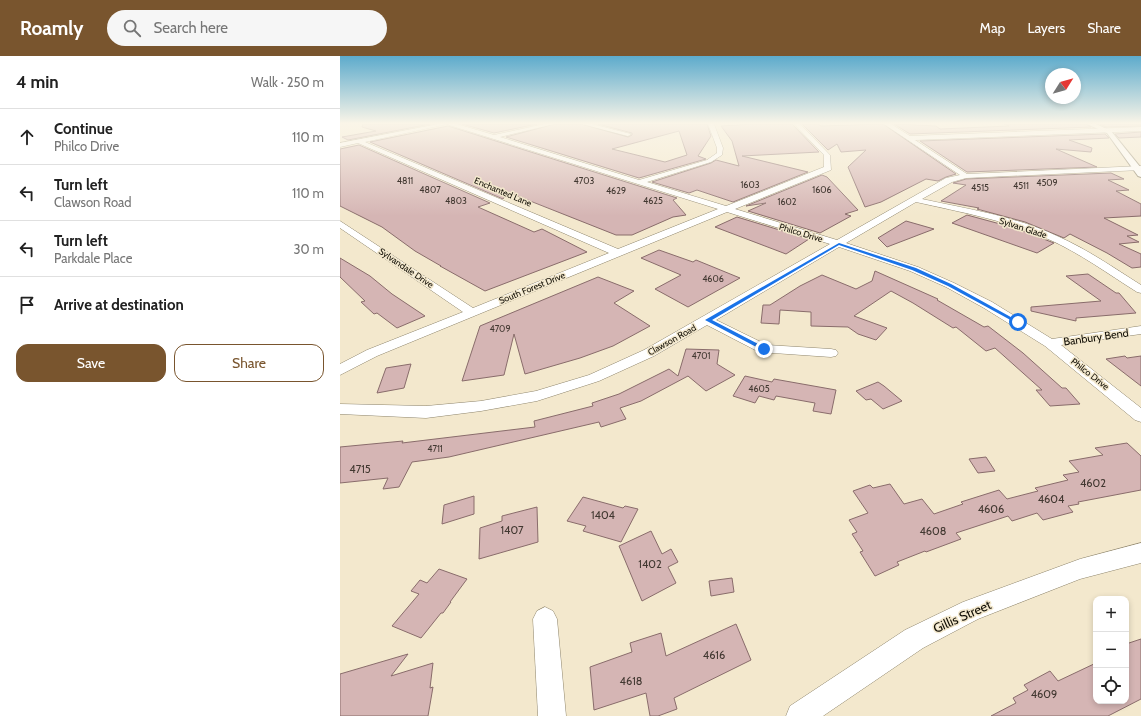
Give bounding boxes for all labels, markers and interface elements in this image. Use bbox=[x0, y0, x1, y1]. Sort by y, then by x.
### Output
search box bbox=[107, 10, 387, 46]
text: Roamly bbox=[20, 17, 83, 40]
icon: search bbox=[121, 17, 143, 39]
text: Search here bbox=[153, 19, 228, 37]
text: Map bbox=[980, 19, 1005, 37]
text: Layers bbox=[1027, 19, 1065, 37]
text: Share bbox=[1087, 19, 1121, 37]
north arrow bbox=[1045, 68, 1081, 104]
text: 4 min bbox=[16, 72, 59, 92]
text: Walk · 250 m bbox=[251, 74, 324, 90]
text: Continue bbox=[54, 120, 113, 138]
icon: ahead bbox=[16, 126, 38, 148]
text: 110 m bbox=[292, 129, 324, 145]
text: Philco Drive bbox=[54, 138, 119, 154]
house number: 4811 bbox=[397, 175, 413, 186]
street label: Enchanted Lane bbox=[473, 175, 534, 209]
house number: 4703 bbox=[574, 175, 595, 186]
text: Turn left bbox=[54, 176, 108, 194]
house number: 4509 bbox=[1036, 177, 1058, 188]
house number: 1603 bbox=[740, 179, 760, 190]
house number: 4511 bbox=[1013, 180, 1029, 191]
icon: left bbox=[16, 182, 38, 204]
house number: 4515 bbox=[971, 182, 989, 193]
house number: 4807 bbox=[419, 184, 441, 195]
house number: 1606 bbox=[812, 184, 832, 195]
text: 110 m bbox=[292, 185, 324, 201]
house number: 4629 bbox=[606, 185, 626, 196]
text: Clawson Road bbox=[54, 194, 132, 210]
house number: 4803 bbox=[445, 195, 467, 206]
house number: 4625 bbox=[643, 195, 663, 206]
house number: 1602 bbox=[777, 196, 797, 207]
street label: Sylvan Glade bbox=[998, 215, 1049, 241]
street label: Philco Drive bbox=[778, 221, 825, 244]
text: Turn left bbox=[54, 232, 108, 250]
icon: left bbox=[16, 238, 38, 260]
text: 30 m bbox=[294, 241, 324, 257]
street label: Sylvandale Drive bbox=[377, 245, 436, 290]
text: Parkdale Place bbox=[54, 250, 132, 266]
street label: South Forest Drive bbox=[497, 269, 567, 306]
house number: 4606 bbox=[702, 273, 724, 284]
icon: arrive bbox=[16, 294, 38, 316]
text: Arrive at destination bbox=[54, 296, 184, 314]
route start bbox=[1009, 313, 1027, 331]
street label: Clawson Road bbox=[646, 322, 698, 357]
house number: 4709 bbox=[489, 323, 511, 334]
street label: Banbury Bend bbox=[1062, 325, 1130, 349]
route end bbox=[755, 340, 773, 358]
button: Save bbox=[16, 344, 166, 382]
button: Share bbox=[174, 344, 324, 382]
house number: 4701 bbox=[692, 350, 710, 361]
street label: Philco Drive bbox=[1069, 355, 1112, 392]
house number: 4605 bbox=[748, 383, 770, 394]
house number: 4711 bbox=[427, 443, 443, 454]
house number: 4715 bbox=[349, 462, 371, 476]
house number: 4602 bbox=[1080, 476, 1106, 490]
house number: 4604 bbox=[1038, 492, 1065, 506]
house number: 4606 bbox=[978, 502, 1004, 516]
house number: 1404 bbox=[591, 508, 616, 522]
house number: 1407 bbox=[500, 523, 524, 537]
house number: 4608 bbox=[920, 524, 946, 538]
house number: 1402 bbox=[638, 557, 662, 571]
street label: Gillis Street bbox=[930, 596, 994, 636]
map controls bbox=[1093, 596, 1129, 704]
button: + bbox=[1093, 596, 1129, 632]
button: − bbox=[1093, 632, 1129, 668]
house number: 4616 bbox=[703, 648, 725, 662]
button: locate bbox=[1093, 668, 1129, 704]
house number: 4618 bbox=[620, 674, 642, 688]
house number: 4609 bbox=[1031, 687, 1057, 701]

